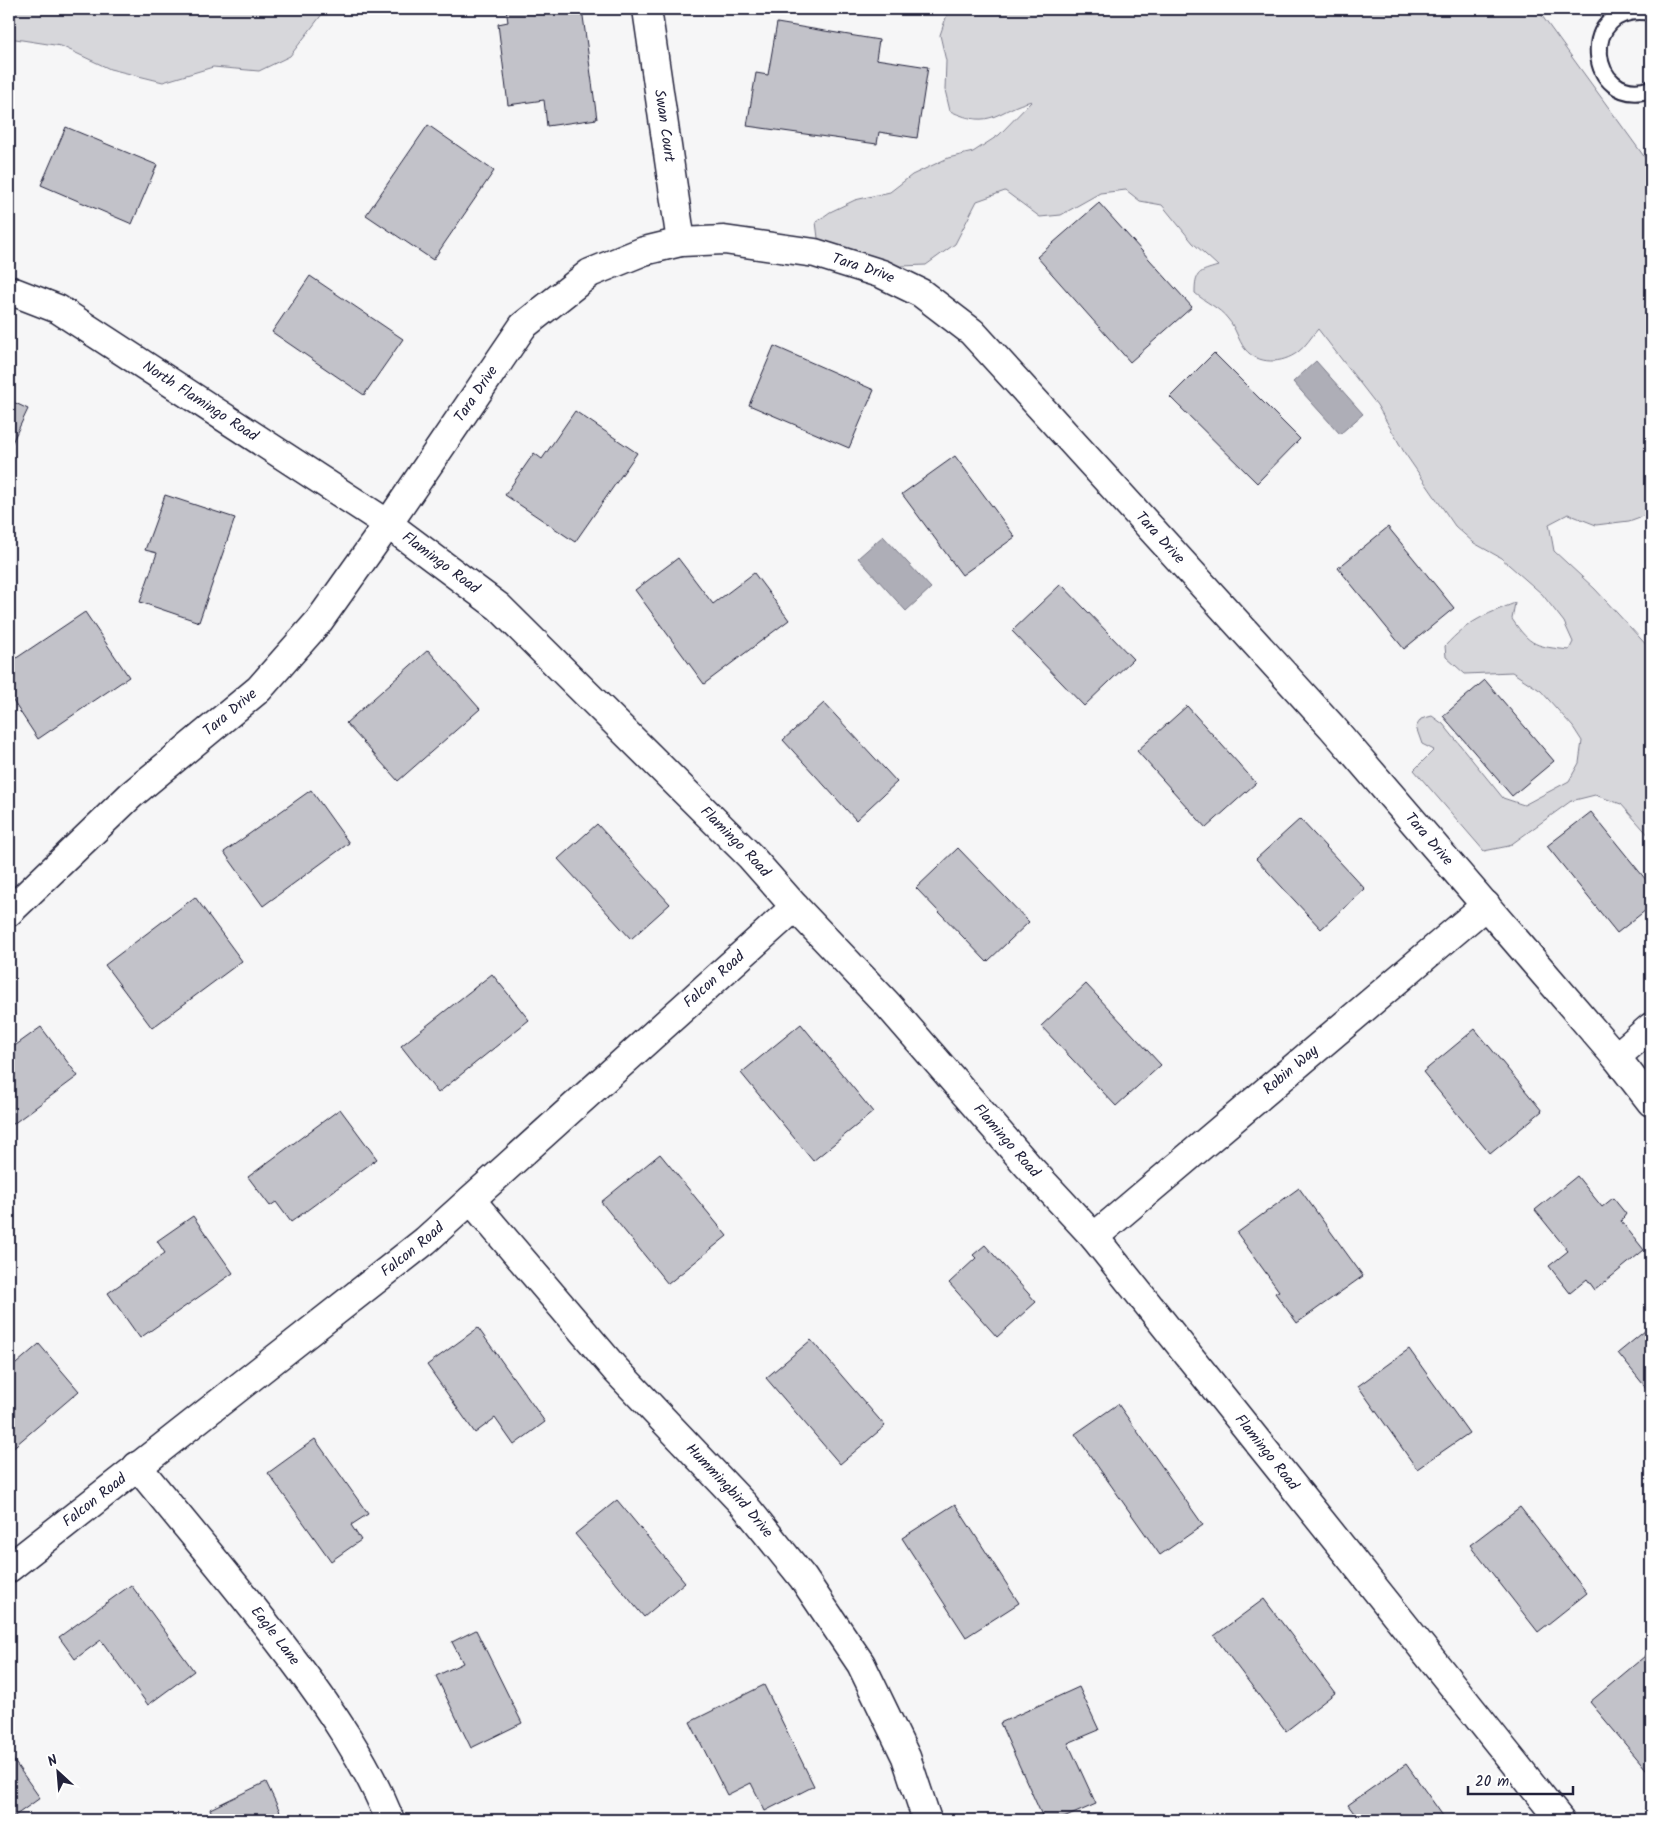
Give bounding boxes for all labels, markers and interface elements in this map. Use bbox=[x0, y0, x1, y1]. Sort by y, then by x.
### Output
street label: Swan Court bbox=[647, 88, 681, 164]
street label: Tara Drive bbox=[829, 247, 899, 290]
street label: North Flamingo Road bbox=[137, 355, 263, 448]
street label: Tara Drive bbox=[448, 361, 505, 428]
street label: Tara Drive bbox=[1129, 506, 1191, 570]
street label: Flamingo Road bbox=[396, 526, 485, 601]
street label: Tara Drive bbox=[198, 683, 263, 743]
street label: Flamingo Road bbox=[694, 801, 776, 883]
street label: Tara Drive bbox=[1399, 807, 1459, 872]
street label: Falcon Road bbox=[678, 945, 751, 1014]
street label: Robin Way bbox=[1258, 1039, 1325, 1101]
street label: Flamingo Road bbox=[967, 1098, 1046, 1184]
street label: Falcon Road bbox=[376, 1216, 450, 1283]
street label: Flamingo Road bbox=[1228, 1409, 1305, 1496]
street label: Hummingbird Drive bbox=[680, 1438, 779, 1544]
street label: Falcon Road bbox=[57, 1467, 132, 1534]
street label: Eagle Lane bbox=[244, 1601, 306, 1671]
north arrow bbox=[32, 1746, 82, 1796]
text: N bbox=[44, 1749, 62, 1773]
scale bar bbox=[1468, 1764, 1572, 1796]
text: 20 m bbox=[1475, 1770, 1509, 1794]

